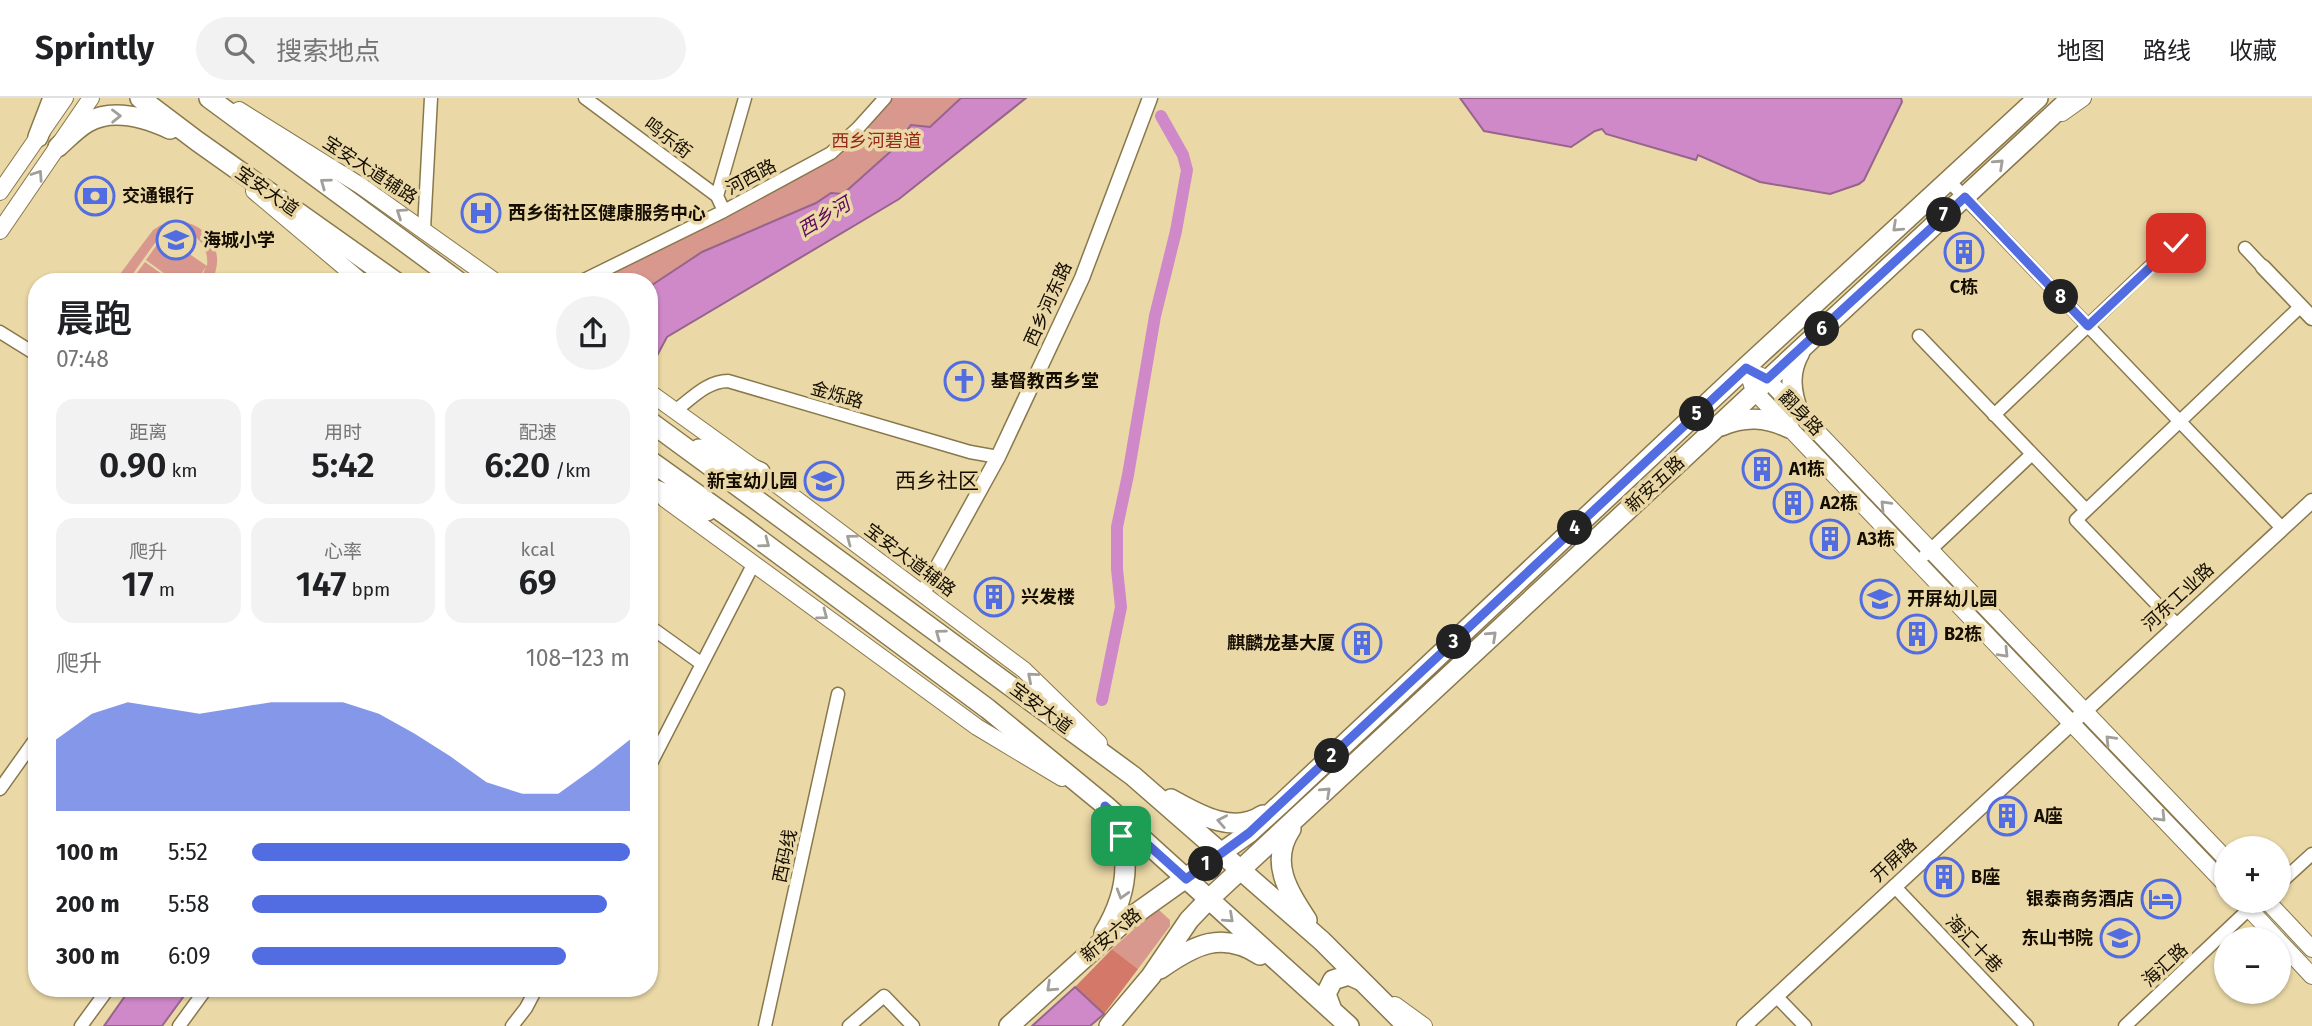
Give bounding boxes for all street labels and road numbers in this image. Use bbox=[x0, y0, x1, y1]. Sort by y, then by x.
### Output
street label: 鸣乐街 bbox=[640, 113, 696, 163]
street label: 宝安大道辅路 bbox=[319, 131, 421, 209]
street label: 河西路 bbox=[722, 155, 780, 199]
street label: 宝安大道 bbox=[231, 161, 303, 221]
street label: 西乡河东路 bbox=[1020, 258, 1076, 350]
street label: 金烁路 bbox=[808, 377, 866, 413]
street label: 翻身路 bbox=[1774, 386, 1828, 440]
street label: 新安五路 bbox=[1621, 451, 1689, 517]
street label: 宝安大道辅路 bbox=[860, 519, 960, 601]
street label: 河东工业路 bbox=[2138, 558, 2218, 636]
street label: 宝安大道 bbox=[1006, 678, 1076, 738]
street label: 西码线 bbox=[769, 827, 801, 885]
street label: 开屏路 bbox=[1867, 834, 1921, 886]
street label: 新安六路 bbox=[1076, 903, 1146, 967]
street label: 海汇十巷 bbox=[1941, 910, 2007, 978]
street label: 海汇路 bbox=[2138, 939, 2192, 991]

